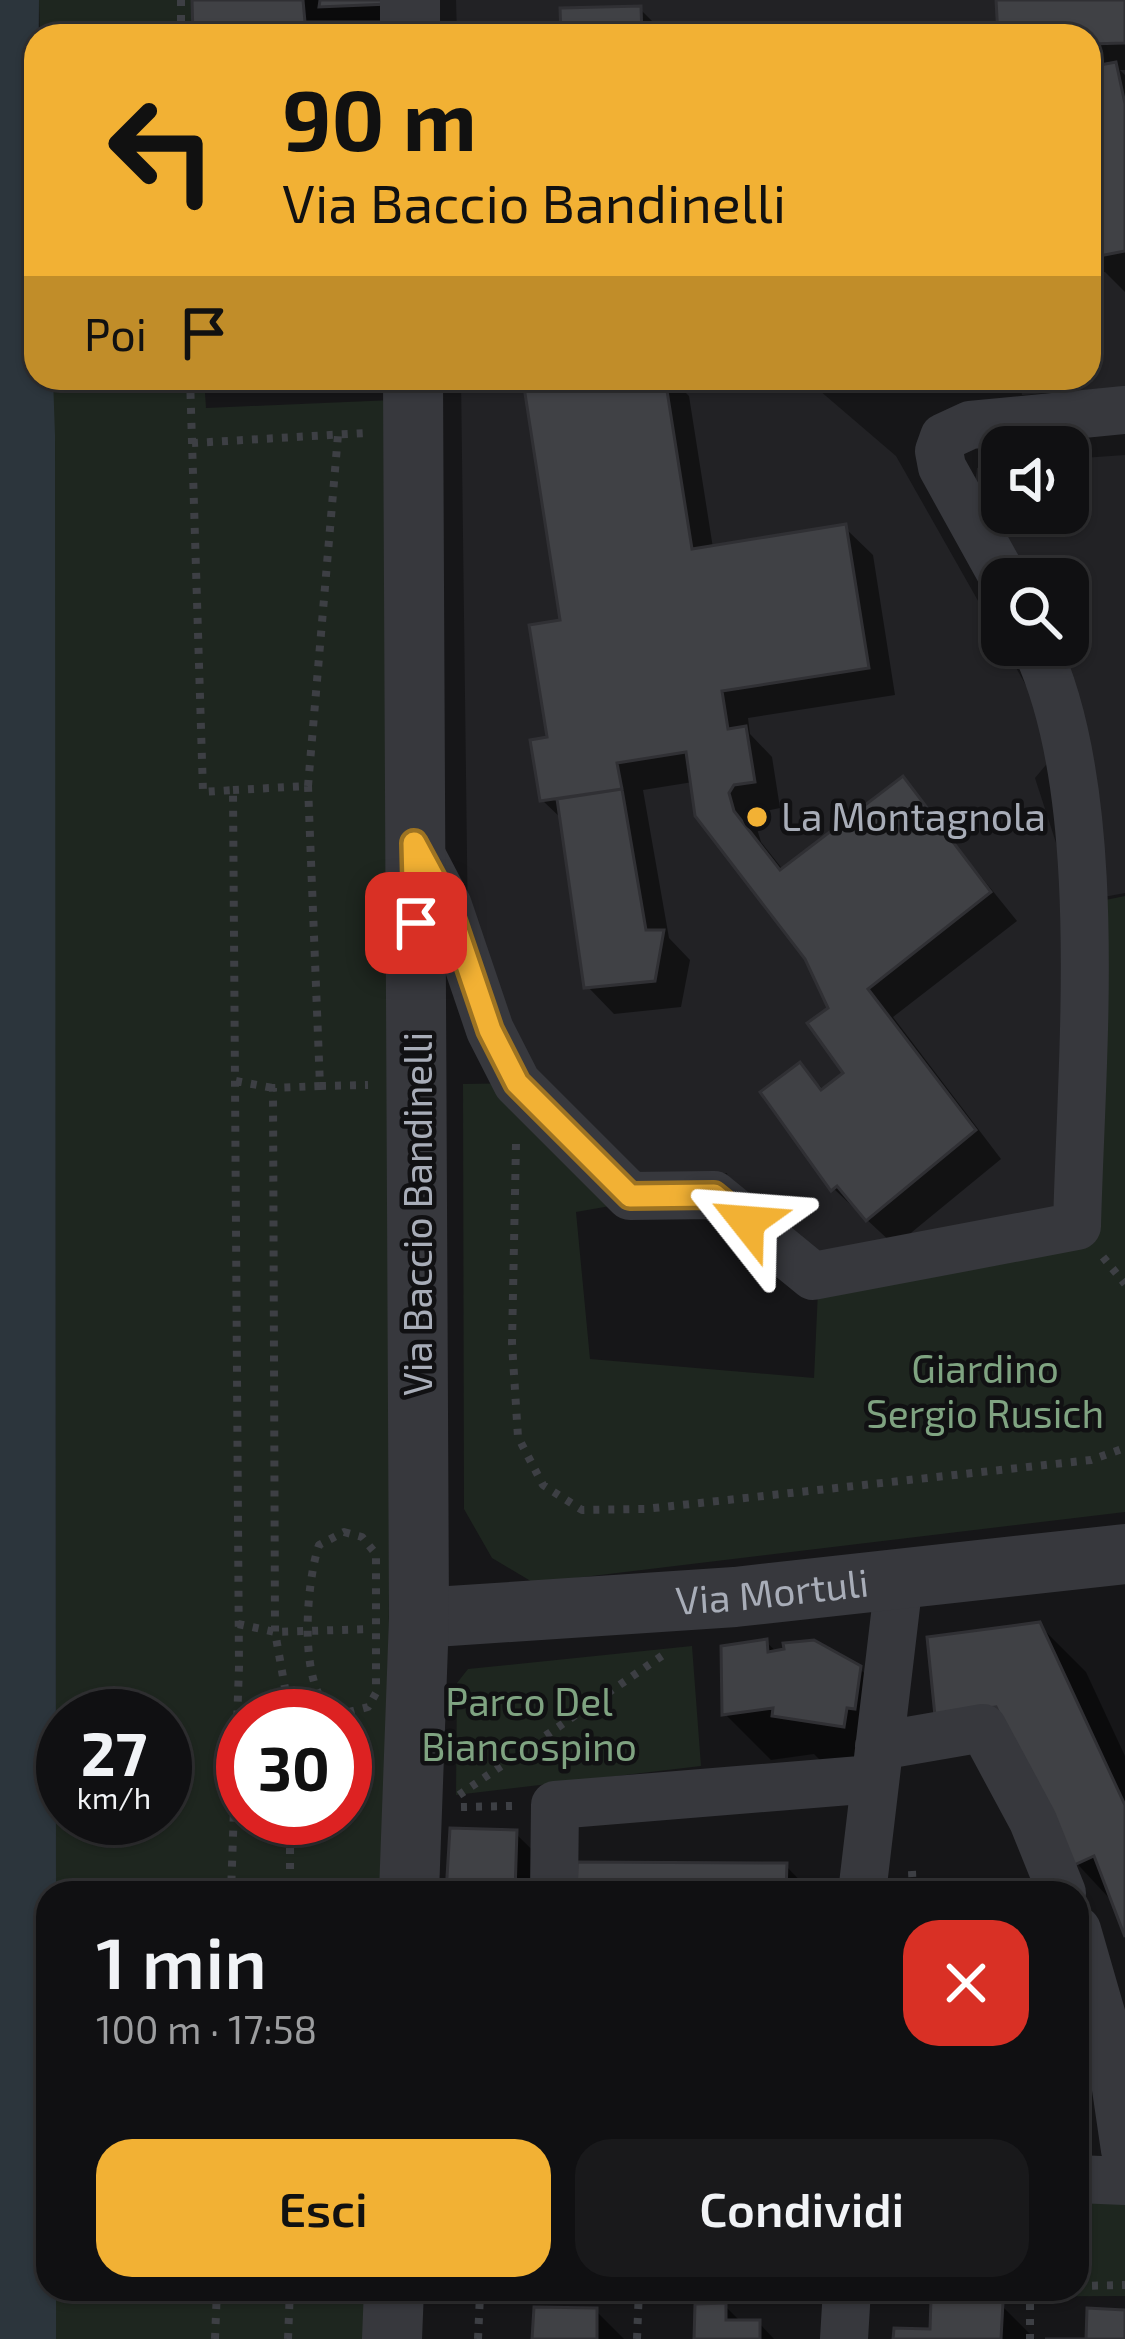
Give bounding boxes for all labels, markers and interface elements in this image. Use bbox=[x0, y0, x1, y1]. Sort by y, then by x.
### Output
text: 90 m bbox=[282, 67, 477, 168]
icon: left bbox=[84, 72, 240, 228]
text: Via Baccio Bandinelli bbox=[282, 169, 786, 234]
icon: arrive bbox=[171, 300, 237, 366]
text: Poi bbox=[84, 306, 147, 360]
map controls bbox=[981, 426, 1089, 666]
button: sound bbox=[981, 426, 1089, 534]
button: search bbox=[981, 558, 1089, 666]
place label: La Montagnola bbox=[781, 792, 1046, 839]
marker: La Montagnola bbox=[744, 804, 770, 830]
pin bbox=[365, 872, 467, 974]
icon: arrive bbox=[383, 890, 449, 956]
street label: Via Baccio Bandinelli bbox=[393, 1032, 440, 1396]
position arrow bbox=[684, 1159, 810, 1285]
park label: Giardino Sergio Rusich bbox=[866, 1344, 1104, 1436]
street label: Via Mortuli bbox=[674, 1557, 871, 1623]
park label: Parco Del Biancospino bbox=[421, 1677, 637, 1769]
speed limit sign: 30 bbox=[216, 1689, 372, 1845]
text: 27 bbox=[81, 1716, 147, 1788]
text: km/h bbox=[77, 1779, 151, 1815]
text: 1 min bbox=[96, 1917, 267, 2003]
button: close bbox=[903, 1920, 1029, 2046]
text: 100 m · 17:58 bbox=[96, 2005, 317, 2052]
button: Esci bbox=[96, 2139, 551, 2277]
button: Condividi bbox=[575, 2139, 1029, 2277]

